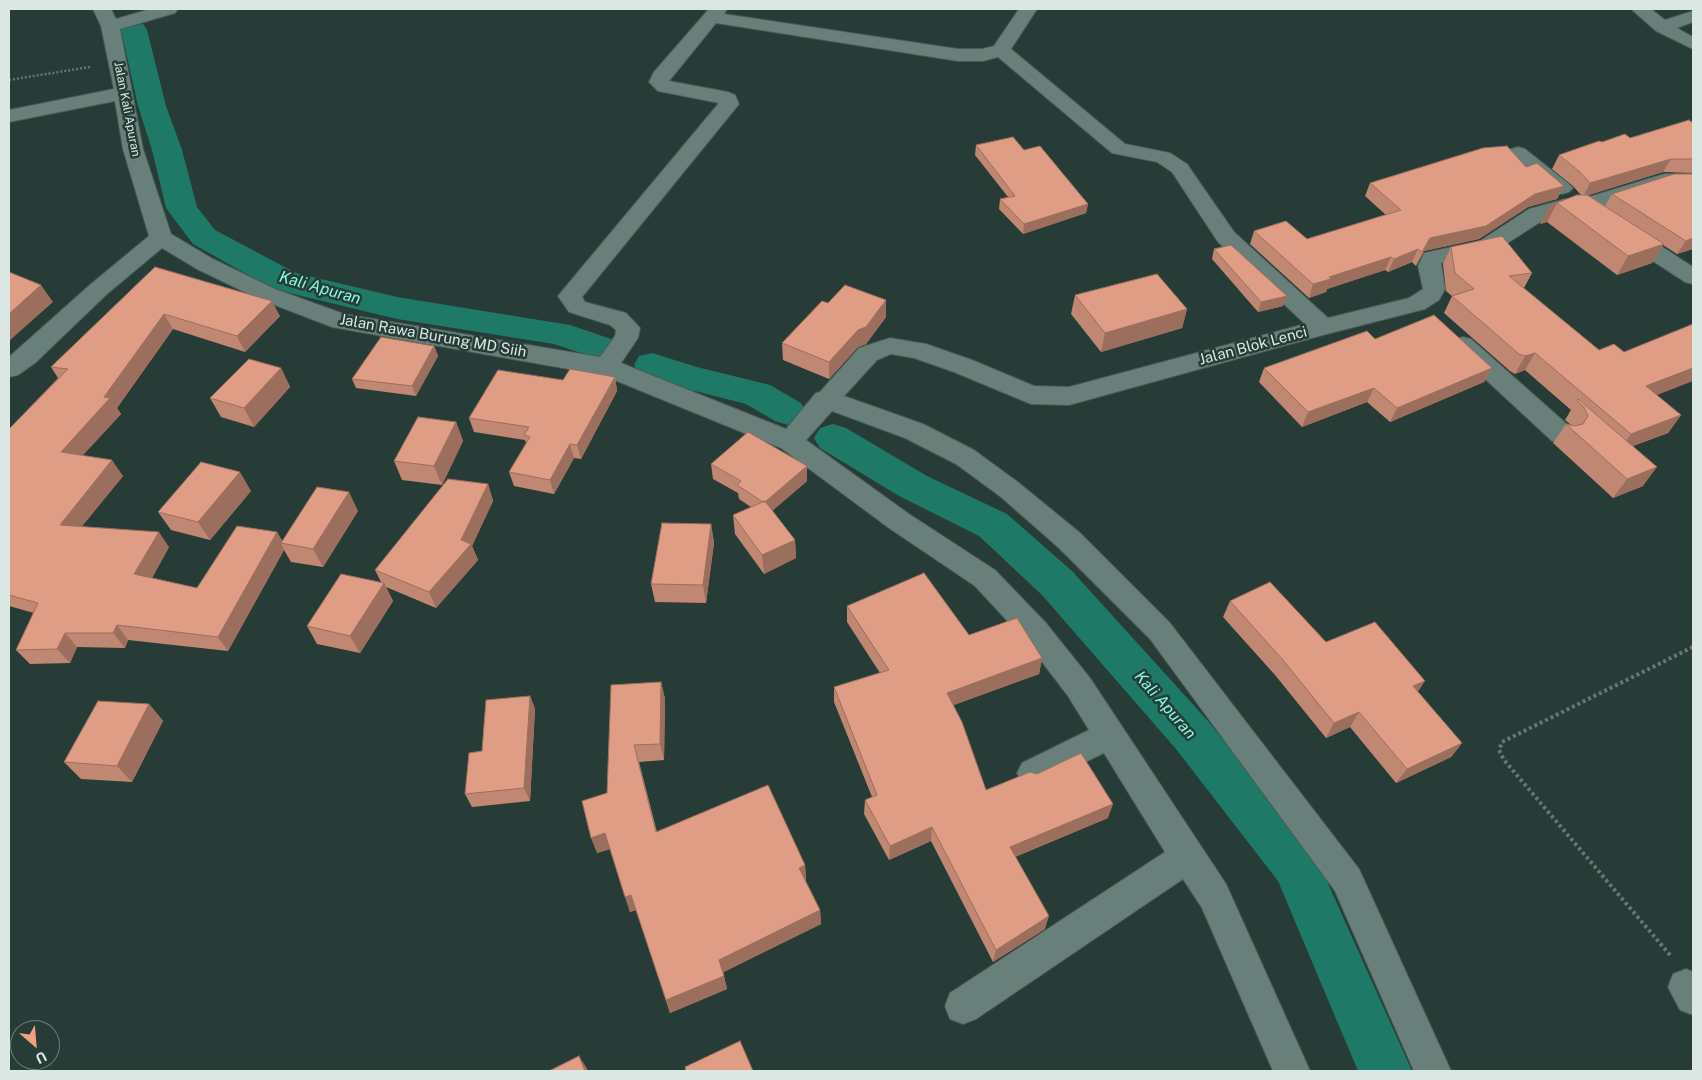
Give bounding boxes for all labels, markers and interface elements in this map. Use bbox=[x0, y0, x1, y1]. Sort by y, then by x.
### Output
street label: Jalan Kali Apuran bbox=[111, 60, 143, 158]
water label: Kali Apuran bbox=[277, 267, 363, 309]
street label: Jalan Rawa Burung MD Siih bbox=[338, 311, 528, 361]
street label: Jalan Blok Lenci bbox=[1197, 323, 1309, 369]
water label: Kali Apuran bbox=[1130, 667, 1200, 743]
north arrow bbox=[10, 1020, 60, 1070]
text: U bbox=[33, 1048, 50, 1067]

